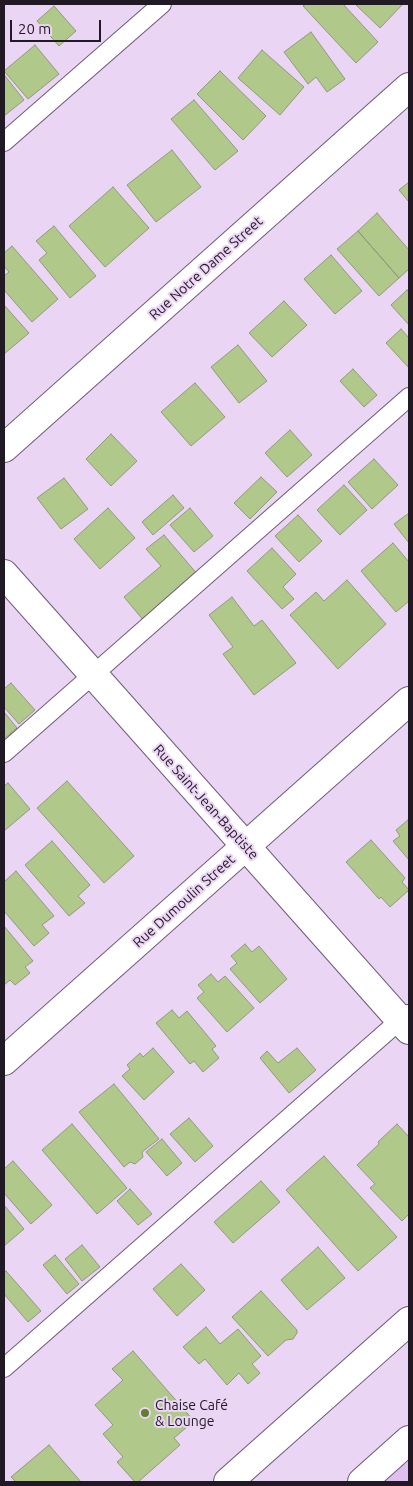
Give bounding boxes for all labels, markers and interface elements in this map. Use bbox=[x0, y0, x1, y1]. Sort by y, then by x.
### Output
scale bar bbox=[12, 10, 104, 42]
text: 20 m bbox=[18, 20, 51, 37]
street label: Rue Notre Dame Street bbox=[146, 213, 266, 323]
street label: Rue Saint-Jean-Baptiste bbox=[150, 741, 262, 863]
street label: Rue Dumoulin Street bbox=[130, 851, 238, 951]
place label: Chaise Café & Lounge bbox=[155, 1397, 228, 1430]
marker: Chaise Café & Lounge bbox=[139, 1407, 151, 1419]

